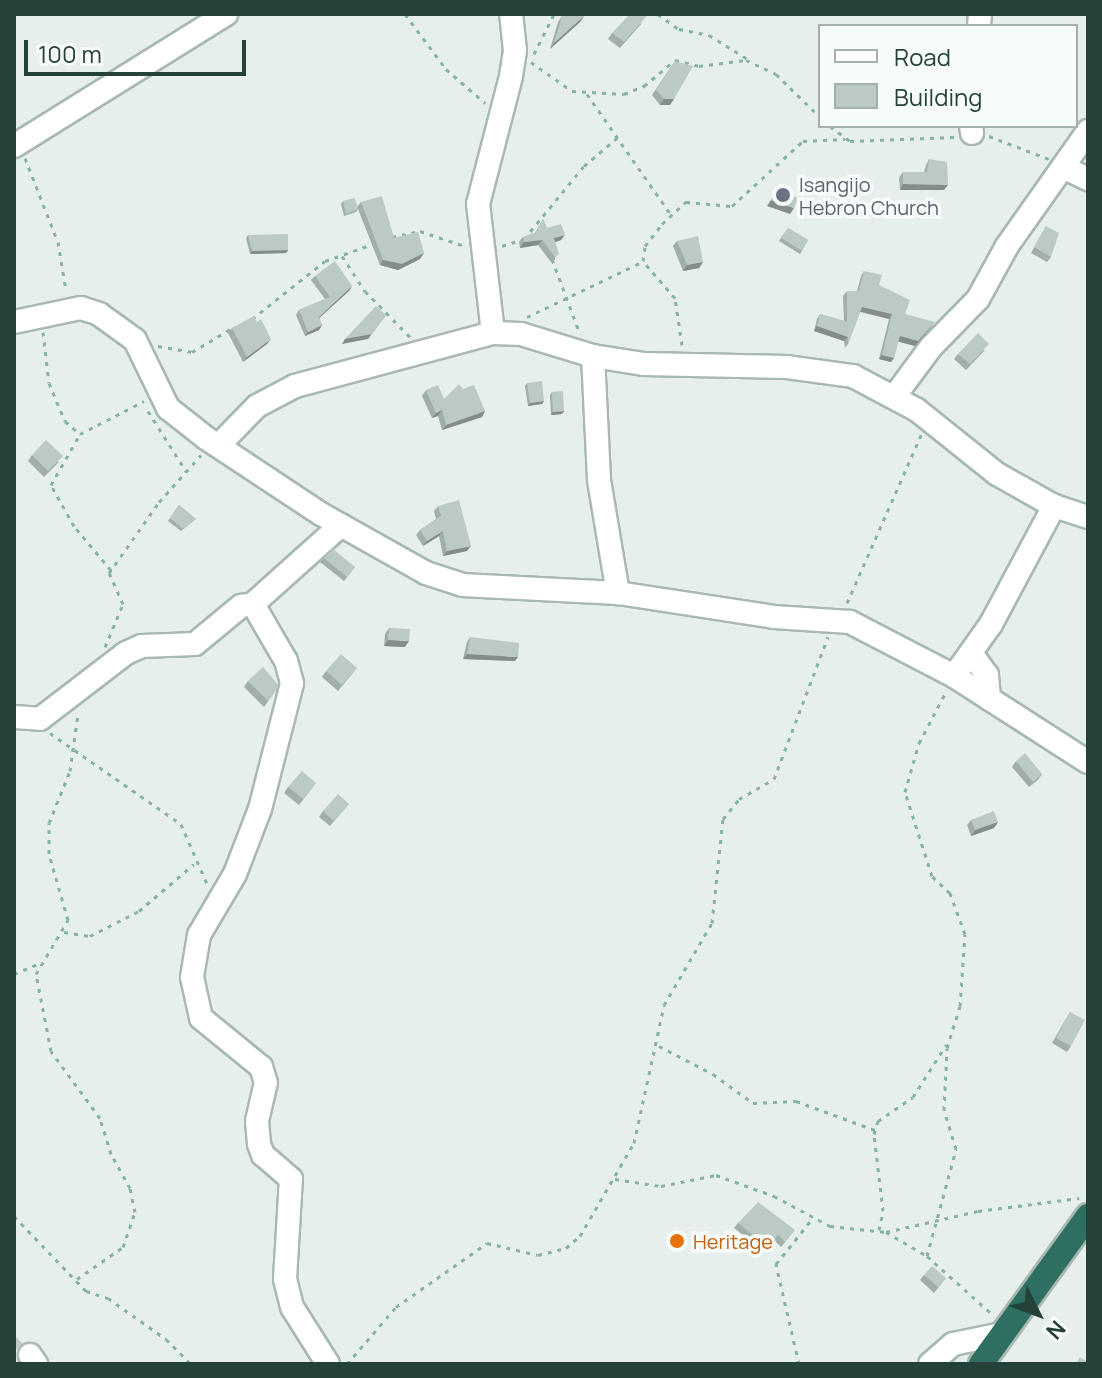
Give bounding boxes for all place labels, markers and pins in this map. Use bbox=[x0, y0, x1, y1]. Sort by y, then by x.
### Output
place label: Isangijo Hebron Church bbox=[799, 172, 939, 219]
marker: Isangijo Hebron Church bbox=[774, 186, 792, 204]
place label: Heritage bbox=[693, 1229, 773, 1253]
marker: Heritage bbox=[668, 1232, 686, 1250]

